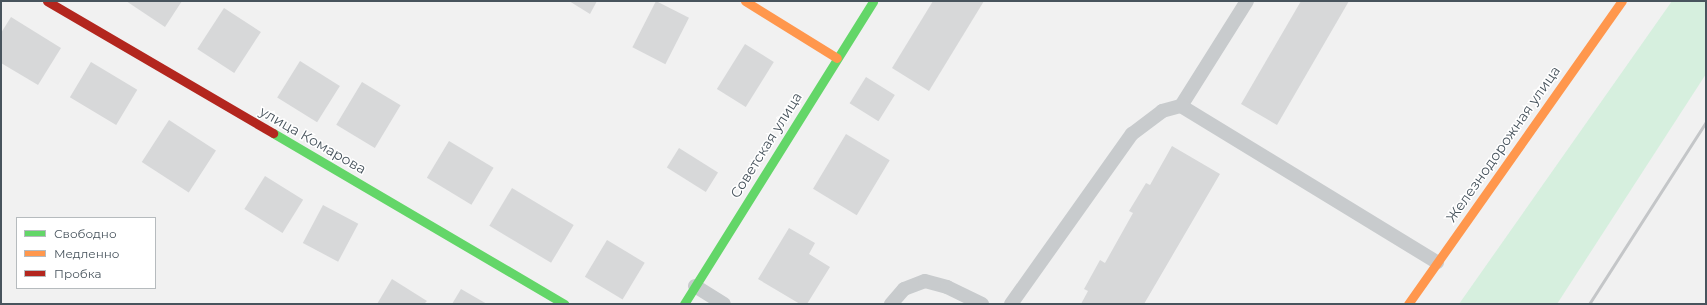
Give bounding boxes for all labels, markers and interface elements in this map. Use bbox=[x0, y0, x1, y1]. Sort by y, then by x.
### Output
street label: Железнодорожная улица bbox=[1443, 63, 1563, 225]
street label: Советская улица bbox=[727, 89, 805, 201]
street label: улица Комарова bbox=[257, 103, 369, 177]
legend bbox=[16, 217, 156, 289]
text: Свободно bbox=[54, 226, 117, 241]
text: Медленно bbox=[54, 246, 119, 261]
text: Пробка bbox=[54, 266, 102, 281]

